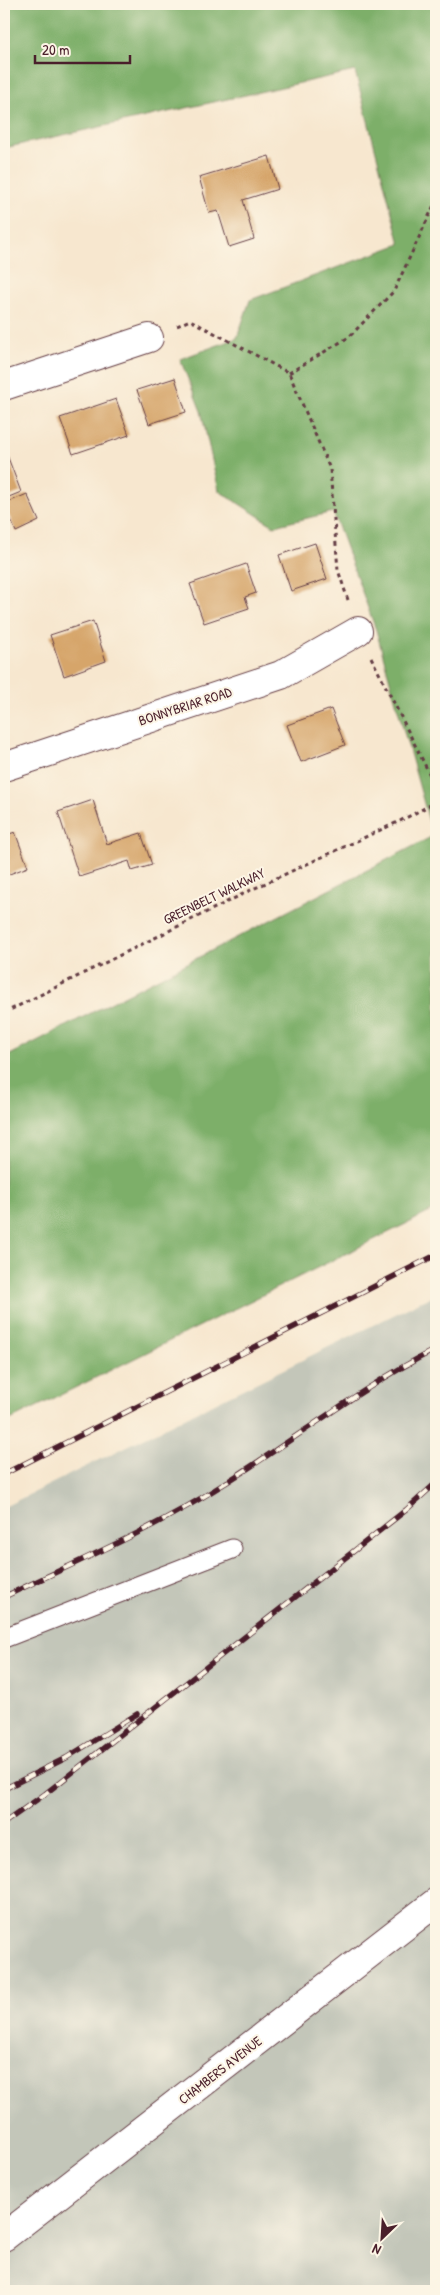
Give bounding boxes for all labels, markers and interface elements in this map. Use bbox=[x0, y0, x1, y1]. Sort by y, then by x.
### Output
scale bar bbox=[35, 32, 130, 64]
text: 20 m bbox=[42, 39, 69, 60]
street label: BONNYBRIAR ROAD bbox=[136, 681, 234, 730]
street label: GREENBELT WALKWAY bbox=[160, 862, 268, 928]
street label: CHAMBERS AVENUE bbox=[174, 2031, 265, 2108]
north arrow bbox=[358, 2212, 408, 2262]
text: N bbox=[368, 2240, 384, 2260]

